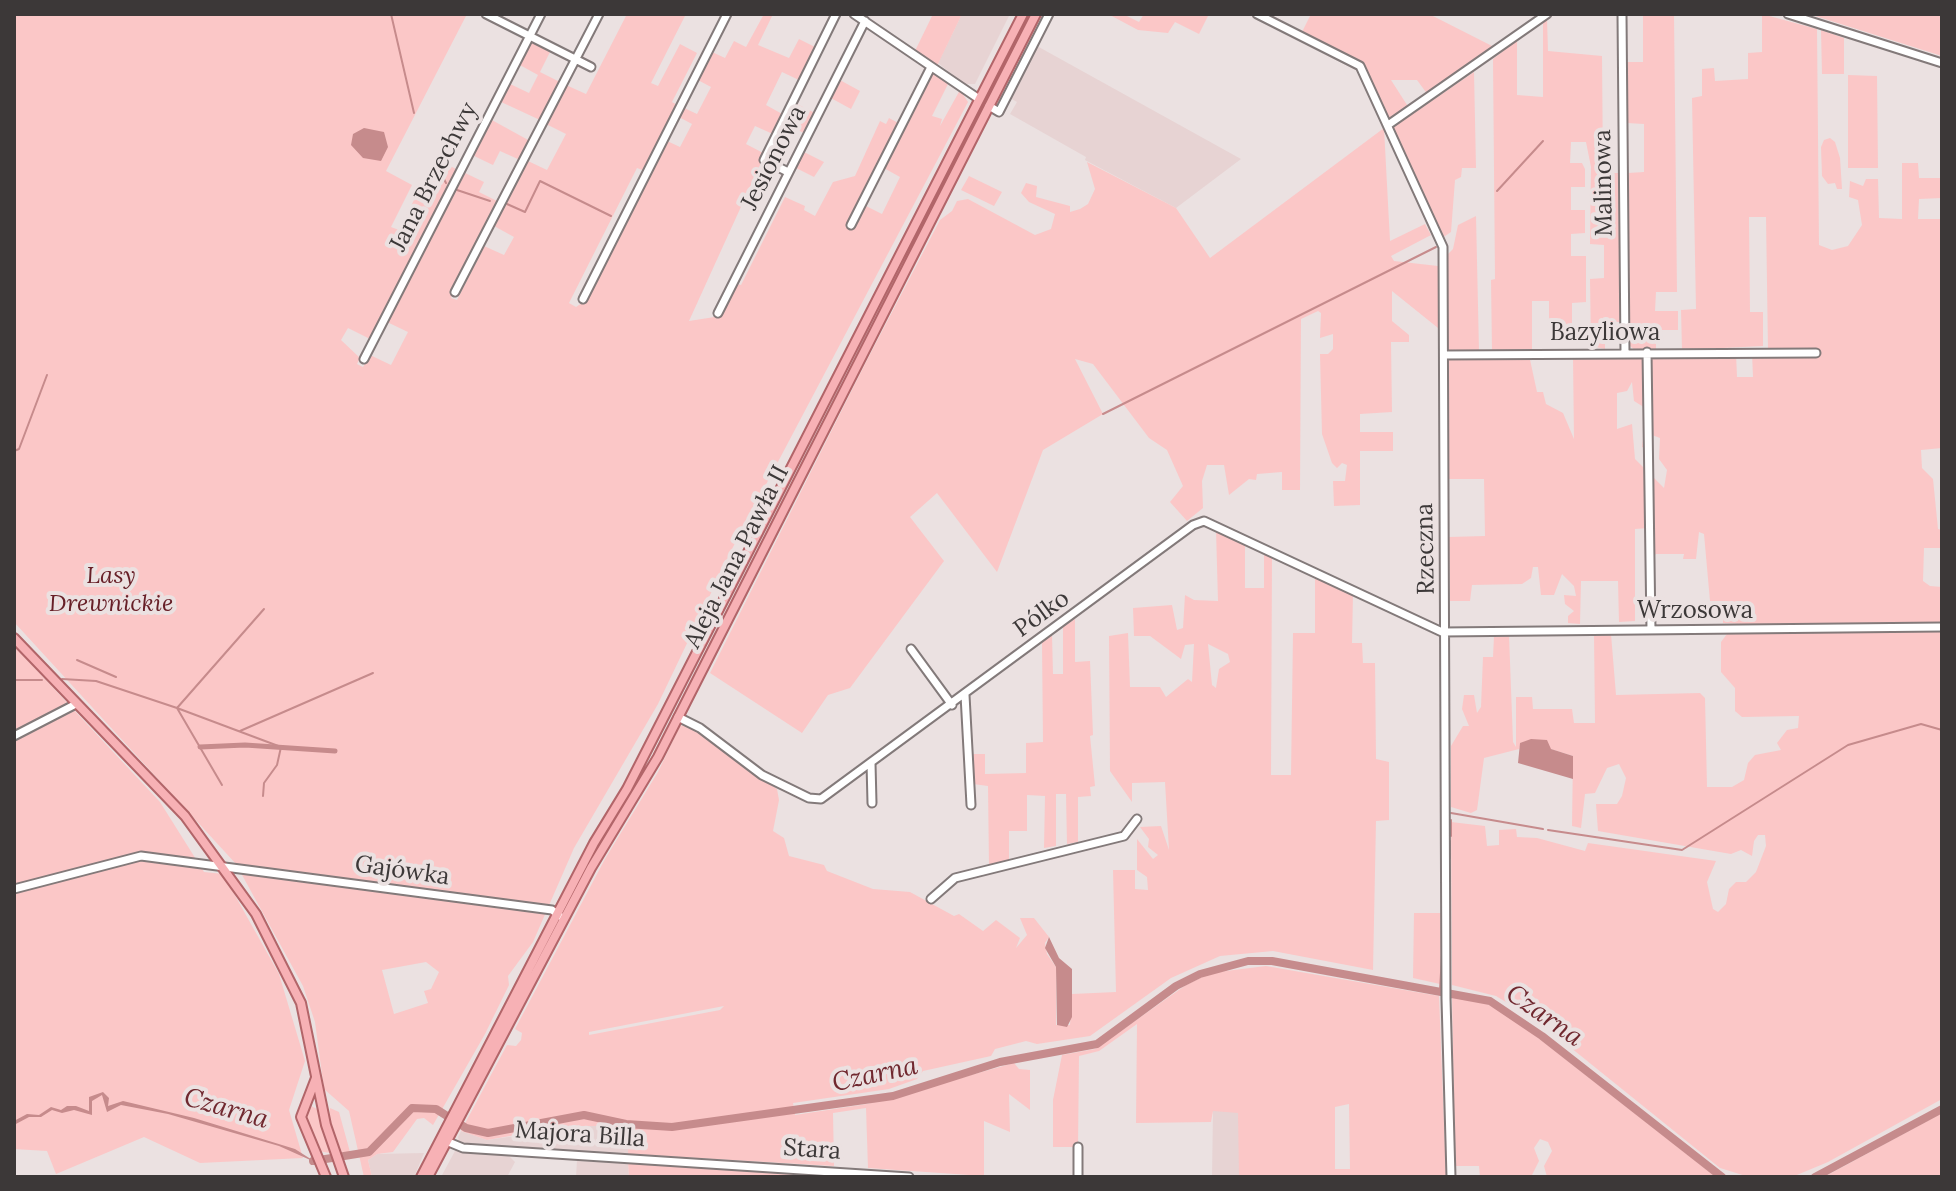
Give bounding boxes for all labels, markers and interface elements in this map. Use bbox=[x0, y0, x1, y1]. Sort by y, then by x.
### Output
street label: Jana Brzechwy bbox=[384, 98, 484, 256]
street label: Jesionowa bbox=[735, 101, 813, 215]
street label: Malinowa bbox=[1589, 129, 1619, 237]
street label: Bazyliowa bbox=[1550, 319, 1660, 347]
street label: Aleja Jana Pawła II bbox=[678, 461, 796, 653]
street label: Rzeczna bbox=[1411, 503, 1441, 595]
park label: Lasy Drewnickie bbox=[49, 562, 173, 618]
street label: Pólko bbox=[1009, 584, 1075, 644]
street label: Wrzosowa bbox=[1637, 597, 1753, 625]
street label: Gajówka bbox=[353, 850, 451, 892]
water label: Czarna bbox=[1500, 978, 1588, 1054]
water label: Czarna bbox=[830, 1051, 920, 1099]
water label: Czarna bbox=[180, 1082, 272, 1136]
street label: Majora Billa bbox=[514, 1116, 646, 1154]
street label: Stara bbox=[782, 1134, 842, 1166]

